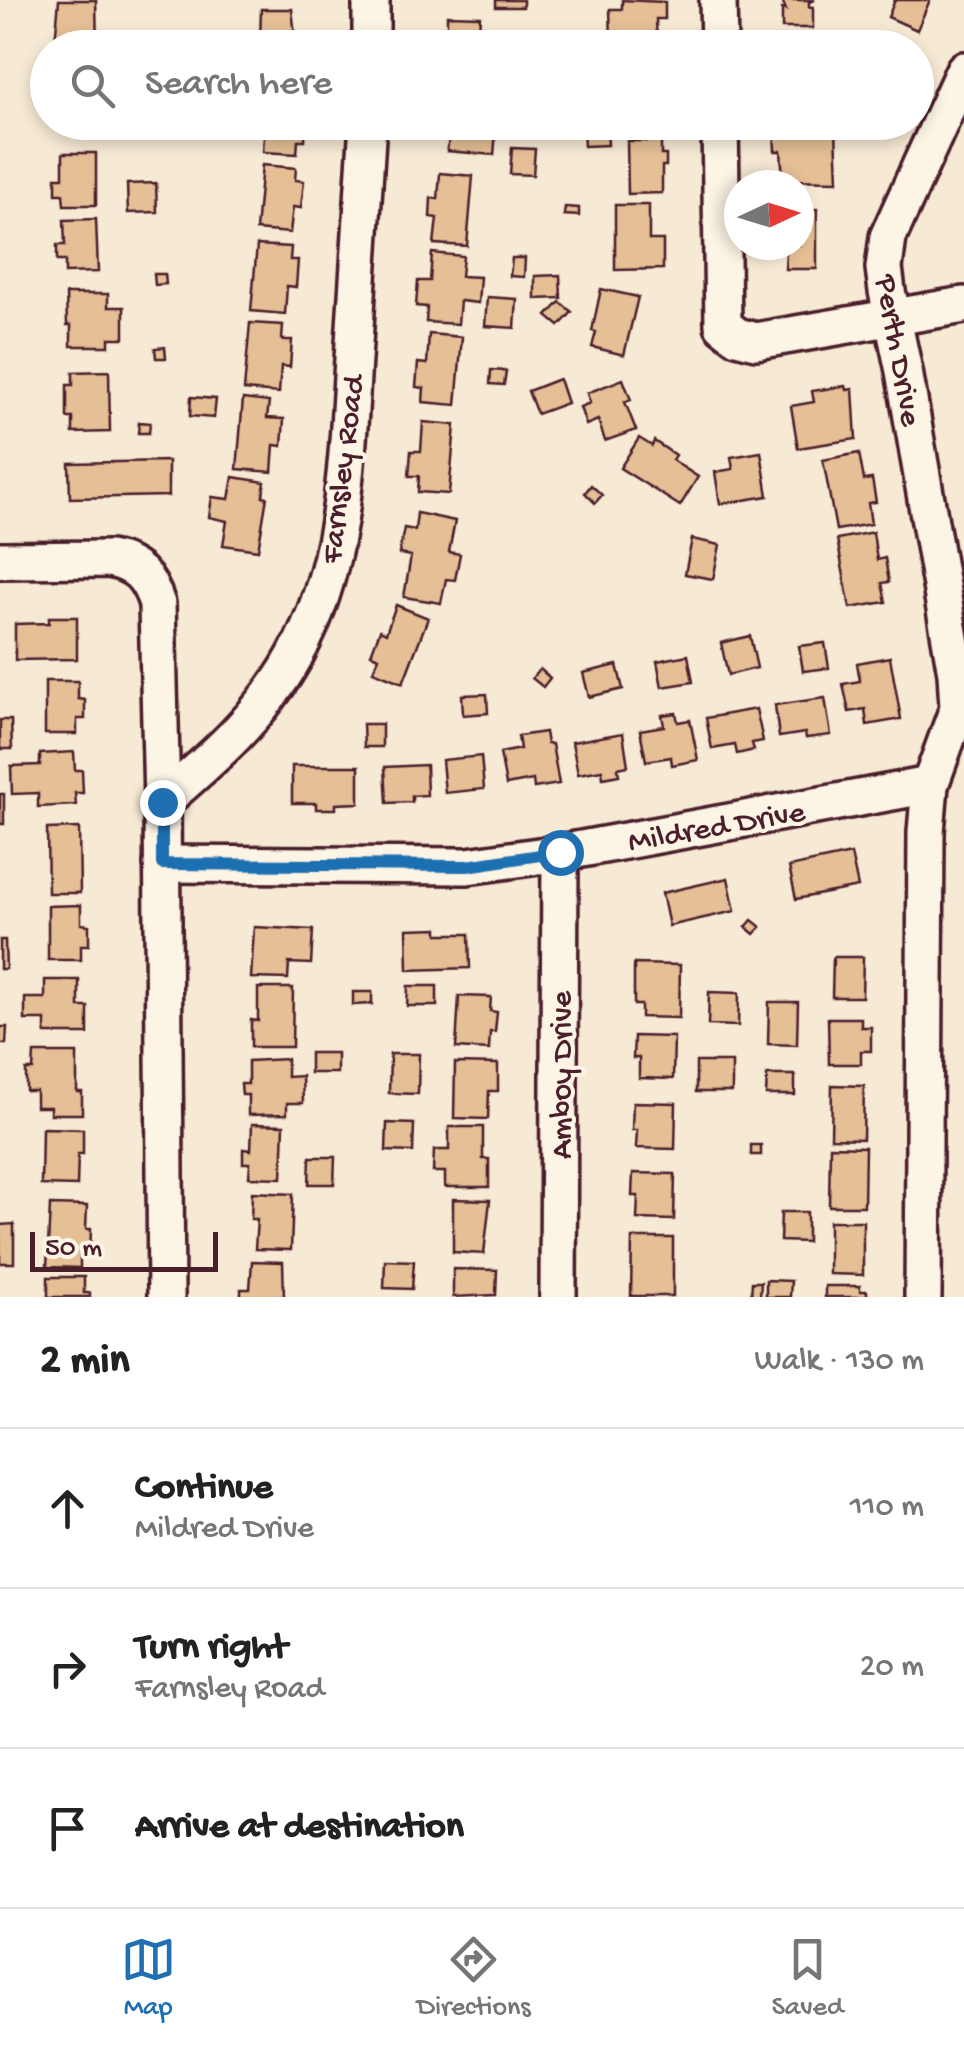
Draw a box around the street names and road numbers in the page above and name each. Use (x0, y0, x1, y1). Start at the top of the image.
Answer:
street label: Perth Drive (864, 271, 928, 430)
street label: Farnsley Road (314, 371, 376, 567)
street label: Mildred Drive (625, 795, 809, 863)
street label: Amboy Drive (545, 990, 583, 1159)

